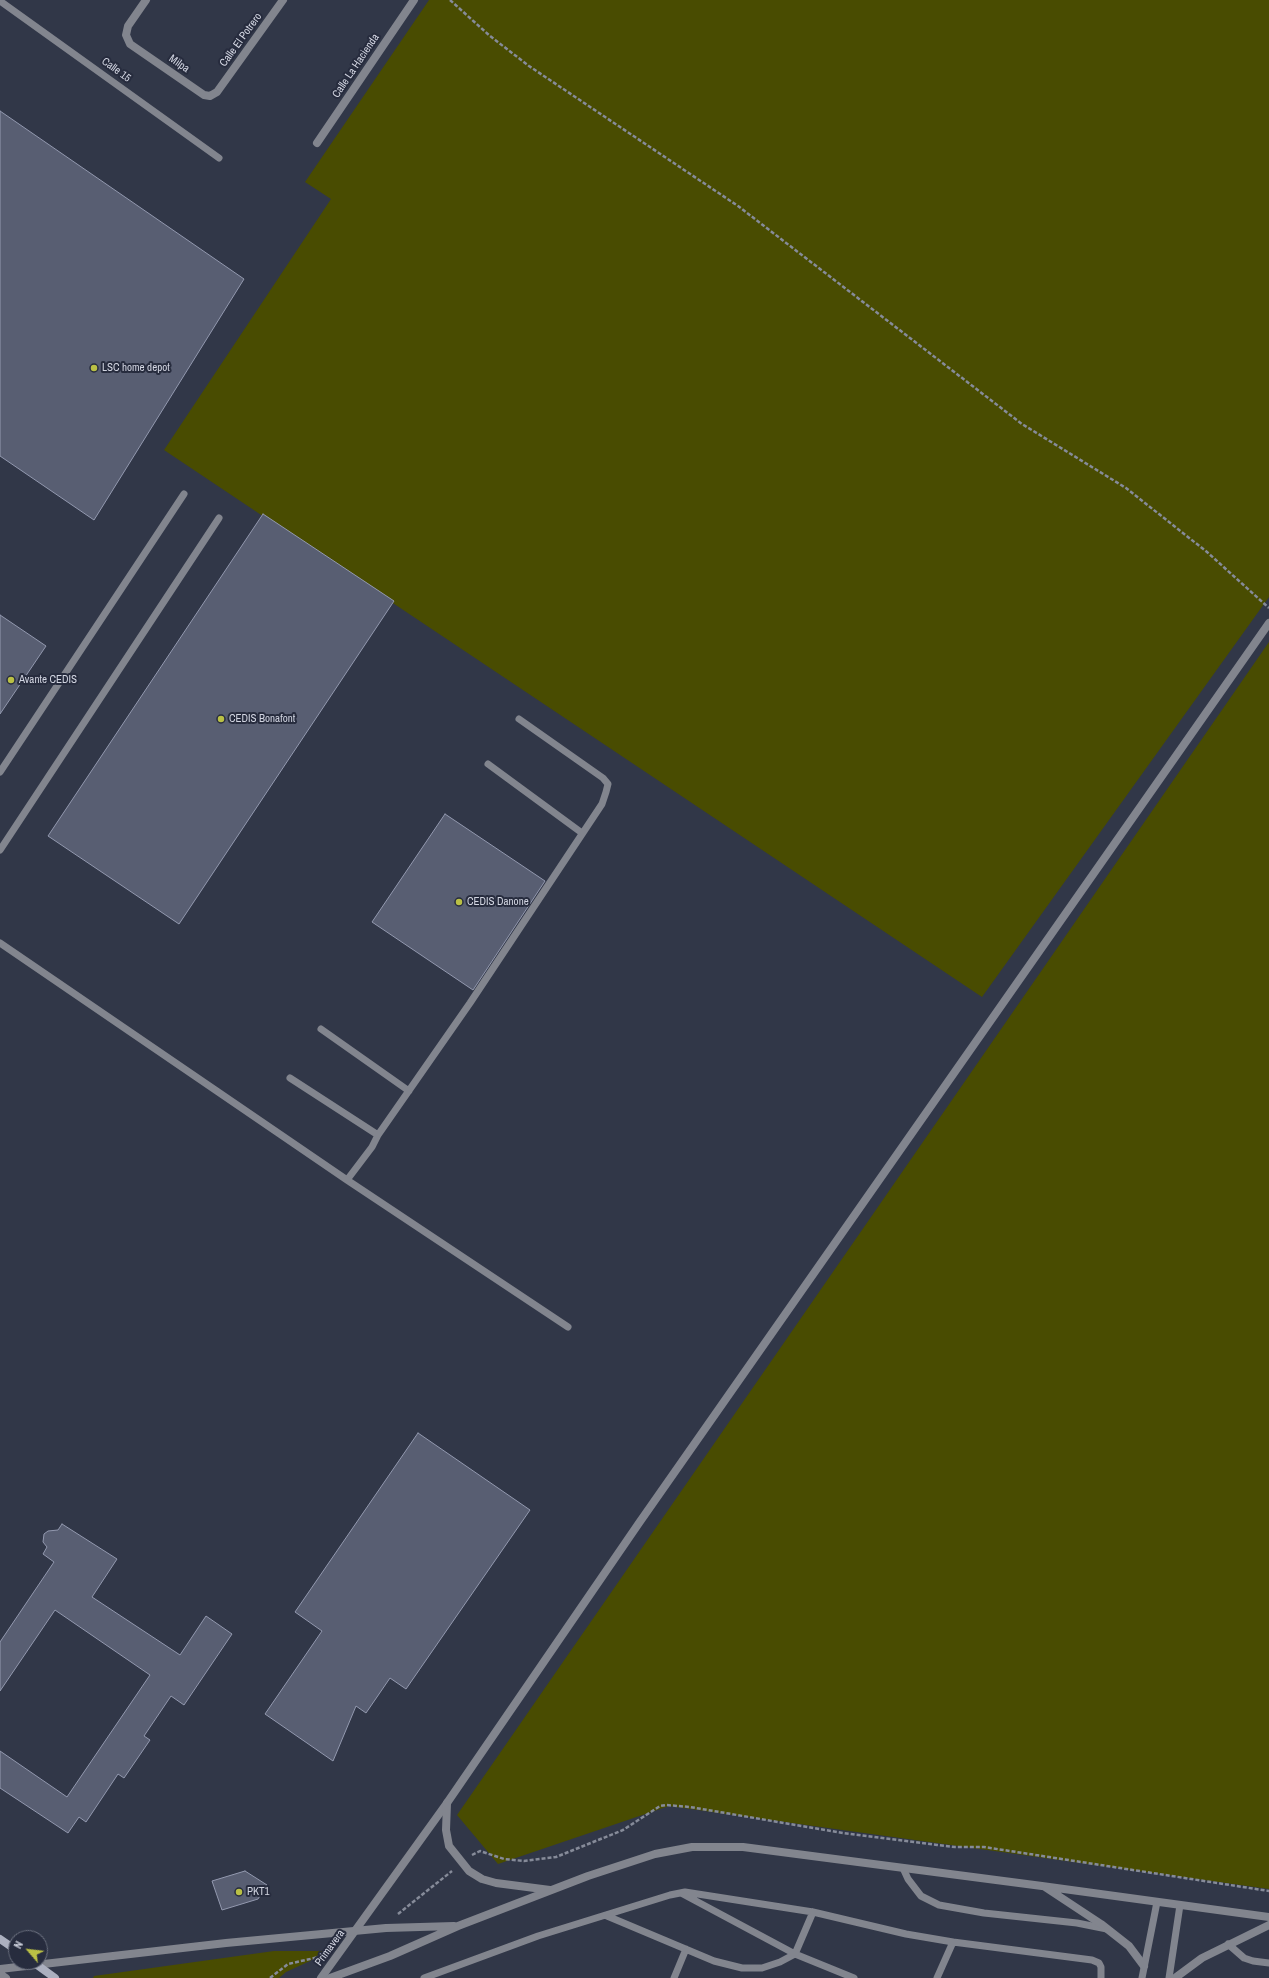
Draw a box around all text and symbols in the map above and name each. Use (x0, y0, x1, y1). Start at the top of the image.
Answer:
street label: Calle El Potrero (217, 11, 265, 69)
street label: Calle La Hacienda (330, 32, 382, 100)
street label: Milpa (166, 52, 192, 76)
street label: Calle 15 (99, 55, 133, 85)
place label: LSC home depot (102, 361, 170, 375)
marker: LSC home depot (89, 363, 99, 373)
place label: Avante CEDIS (19, 673, 77, 687)
marker: Avante CEDIS (6, 675, 16, 685)
place label: CEDIS Bonafont (229, 712, 295, 726)
marker: CEDIS Bonafont (216, 714, 226, 724)
place label: CEDIS Danone (467, 895, 529, 909)
marker: CEDIS Danone (454, 897, 464, 907)
place label: PKT1 (247, 1885, 270, 1899)
marker: PKT1 (234, 1887, 244, 1897)
street label: Primavera (312, 1927, 348, 1969)
north arrow (8, 1930, 48, 1970)
text: N (11, 1939, 26, 1951)

